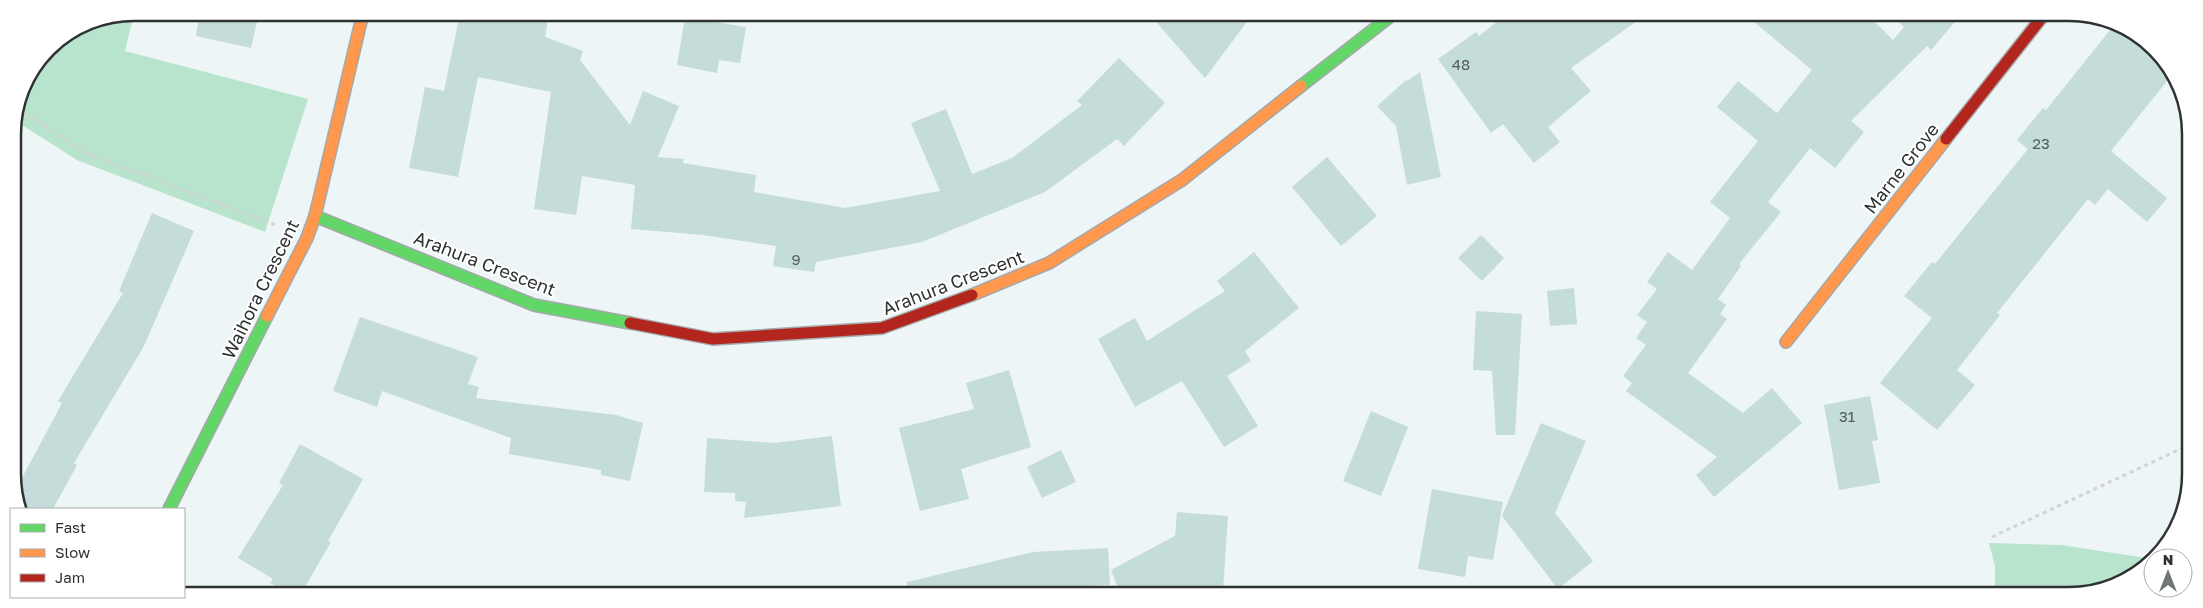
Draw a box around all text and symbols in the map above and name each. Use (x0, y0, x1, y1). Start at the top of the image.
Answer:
house number: 48 (1452, 55, 1470, 73)
street label: Marne Grove (1859, 118, 1943, 218)
house number: 23 (2032, 134, 2050, 152)
street label: Waihora Crescent (217, 216, 303, 362)
street label: Arahura Crescent (411, 226, 559, 300)
street label: Arahura Crescent (879, 245, 1027, 319)
house number: 9 (791, 250, 801, 268)
house number: 31 (1839, 407, 1855, 425)
legend (10, 508, 185, 598)
text: Fast (55, 518, 86, 536)
text: Slow (55, 543, 90, 561)
north arrow (2143, 548, 2193, 598)
text: N (2163, 551, 2173, 568)
text: Jam (55, 568, 85, 586)

